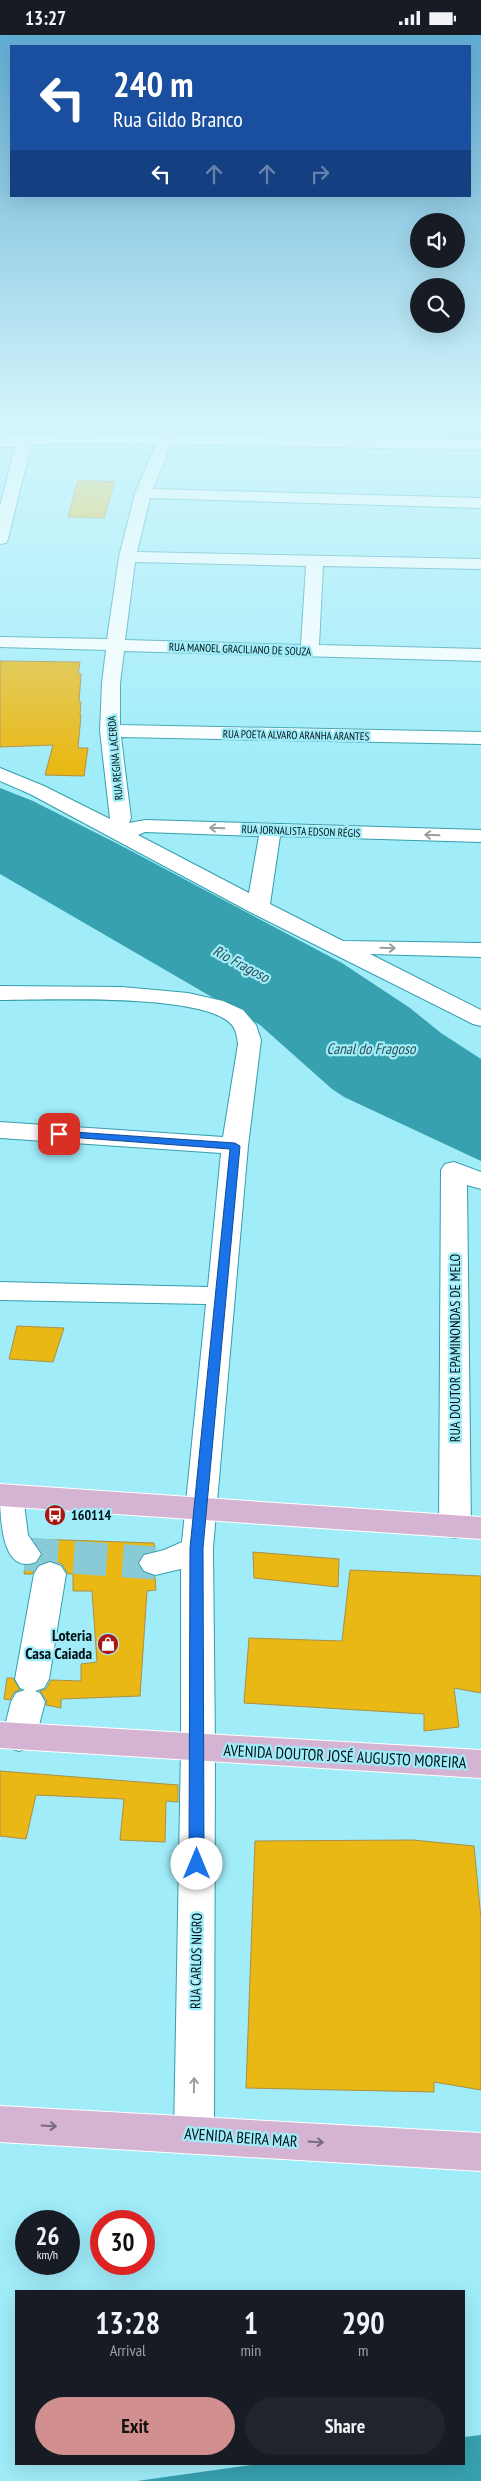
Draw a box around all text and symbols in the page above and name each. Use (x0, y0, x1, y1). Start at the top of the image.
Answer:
text: 13:27 (25, 6, 66, 30)
text: 240 m (113, 61, 194, 107)
icon: left (30, 65, 95, 130)
text: Rua Gildo Branco (113, 105, 243, 133)
icon: left (147, 160, 175, 188)
icon: ahead (200, 160, 228, 188)
icon: ahead (253, 160, 281, 188)
icon: right (306, 160, 334, 188)
map controls (410, 213, 465, 333)
button: sound (410, 213, 465, 268)
button: search (410, 278, 465, 333)
street label: RUA MANOEL GRACILIANO DE SOUZA (169, 640, 312, 659)
street label: RUA REGINA LACERDA (104, 714, 126, 801)
street label: RUA POETA ALVARO ARANHA ARANTES (223, 727, 370, 743)
street label: RUA JORNALISTA EDSON RÉGIS (241, 822, 361, 840)
one-way arrow (210, 824, 226, 833)
one-way arrow (425, 830, 441, 839)
water label: Rio Fragoso (210, 941, 274, 987)
one-way arrow (380, 943, 396, 952)
water label: Canal do Fragoso (327, 1039, 417, 1058)
pin (38, 1113, 80, 1155)
icon: arrive (45, 1120, 73, 1148)
street label: RUA DOUTOR EPAMINONDAS DE MELO (446, 1254, 464, 1442)
bus stop icon: 160114 (43, 1503, 67, 1527)
place label: 160114 (71, 1506, 111, 1524)
place label: Loteria Casa Caiada (25, 1625, 92, 1663)
shop icon: Loteria Casa Caiada (96, 1632, 120, 1656)
street label: AVENIDA DOUTOR JOSÉ AUGUSTO MOREIRA (223, 1740, 467, 1772)
position arrow (170, 1837, 222, 1889)
street label: RUA CARLOS NIGRO (186, 1913, 206, 2009)
one-way arrow (189, 2077, 199, 2094)
one-way arrow (40, 2122, 56, 2131)
street label: AVENIDA BEIRA MAR (184, 2123, 299, 2151)
one-way arrow (307, 2137, 323, 2146)
speed limit sign: 30 (90, 2210, 155, 2275)
text: 26 (36, 2220, 59, 2252)
text: km/h (37, 2247, 58, 2262)
text: 13:28 (95, 2303, 160, 2342)
text: 1 (244, 2303, 258, 2342)
text: 290 (342, 2303, 385, 2342)
text: Arrival (110, 2340, 146, 2360)
text: min (240, 2340, 261, 2360)
text: m (358, 2340, 368, 2360)
button: Exit (35, 2397, 235, 2455)
button: Share (245, 2397, 445, 2455)

